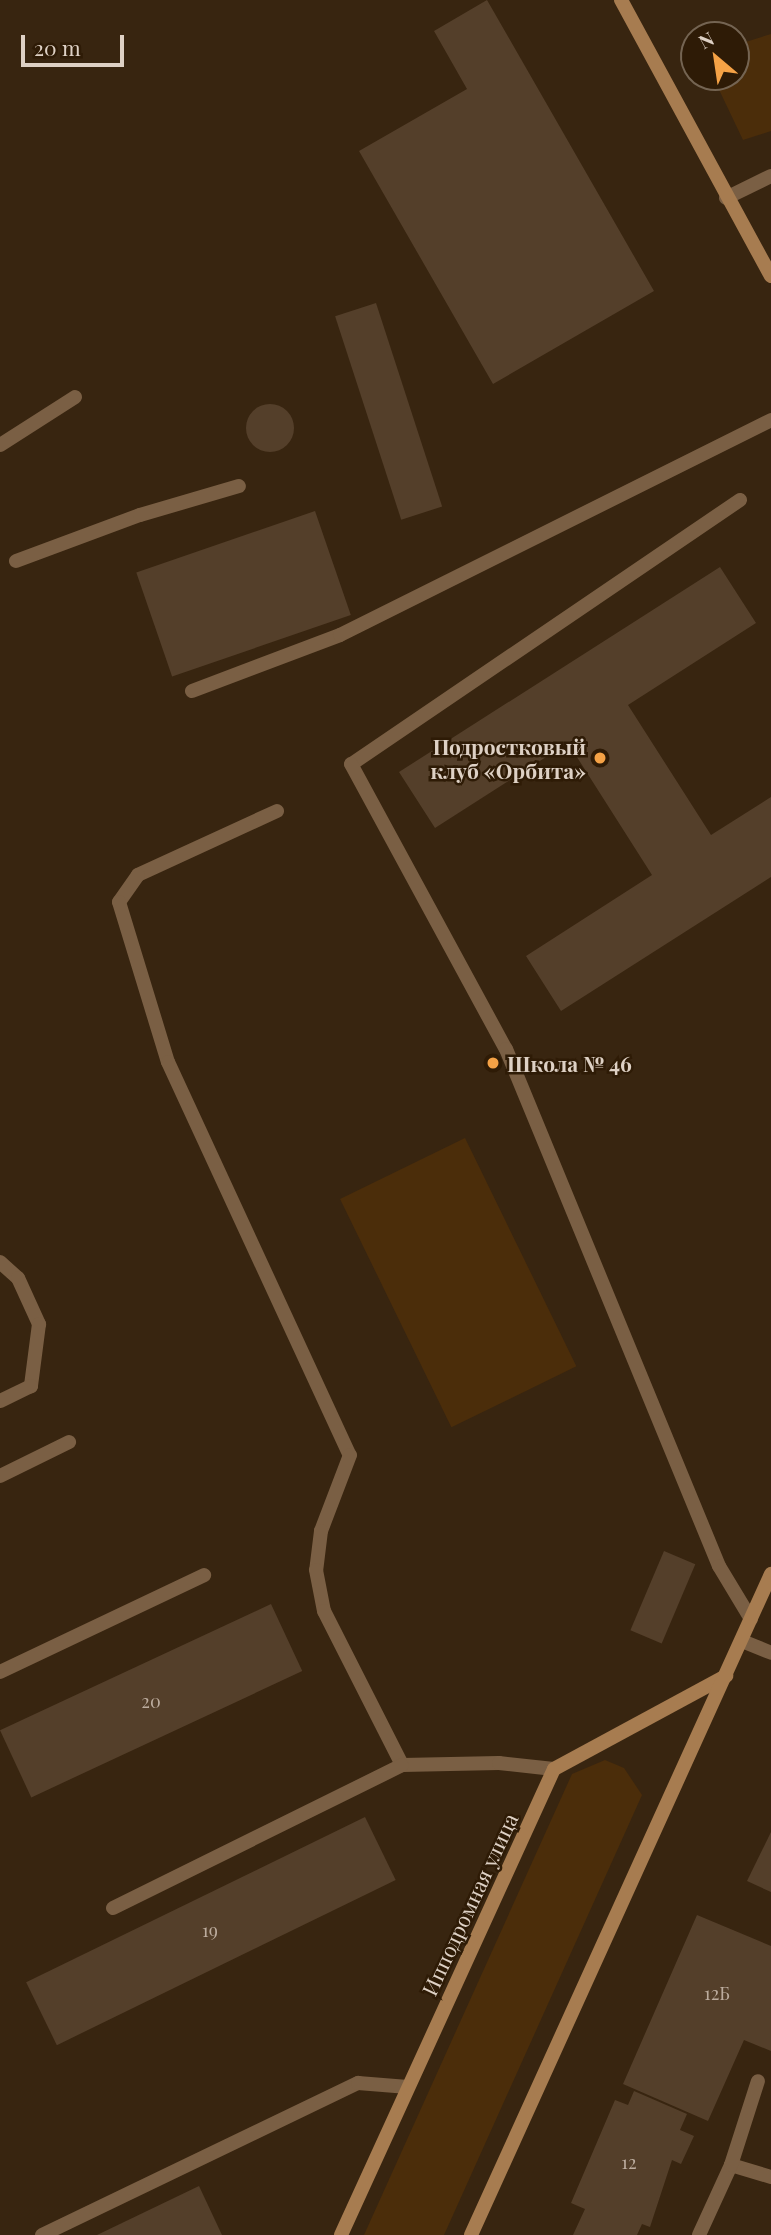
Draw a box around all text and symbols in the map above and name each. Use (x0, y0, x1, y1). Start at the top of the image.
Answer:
scale bar (24, 21, 128, 65)
north arrow (680, 21, 750, 91)
text: N (693, 25, 718, 54)
text: 20 m (34, 33, 81, 61)
place label: Подростковый клуб «Орбита» (430, 733, 586, 783)
marker: Подростковый клуб «Орбита» (592, 750, 608, 766)
place label: Школа № 46 (507, 1050, 632, 1076)
marker: Школа № 46 (485, 1055, 501, 1071)
house number: 20 (141, 1690, 161, 1712)
street label: Ипподромная улица (416, 1809, 522, 1999)
house number: 19 (202, 1919, 218, 1941)
house number: 12Б (704, 1982, 730, 2004)
house number: 12 (621, 2151, 637, 2173)

